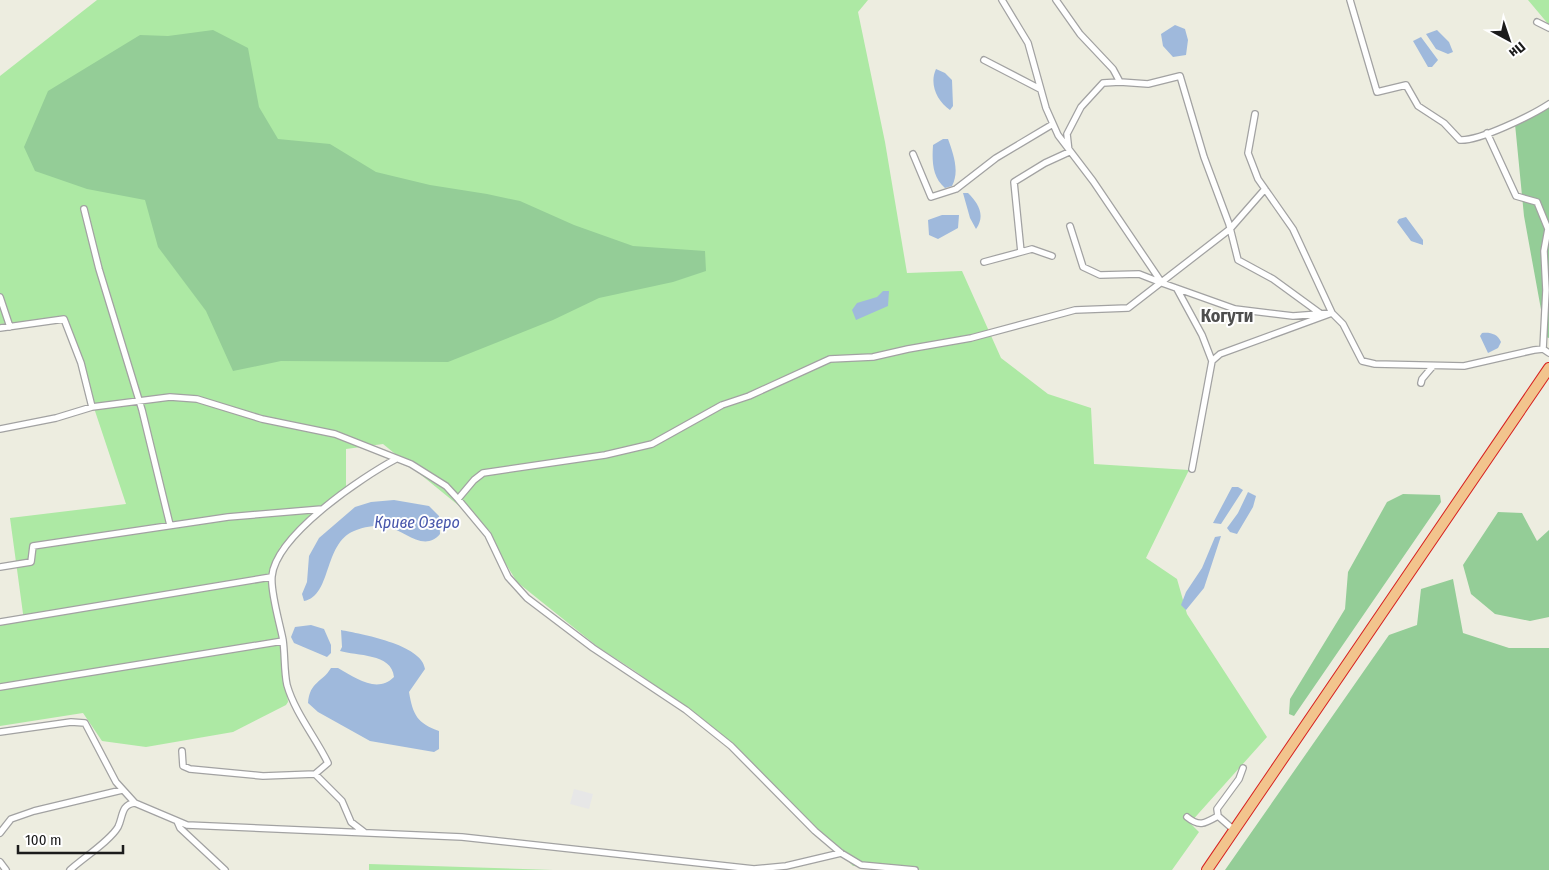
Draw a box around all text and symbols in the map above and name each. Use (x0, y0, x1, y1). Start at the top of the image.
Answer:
north arrow (1484, 15, 1534, 65)
text: Пн (1505, 38, 1529, 61)
district label: Когути (1201, 305, 1253, 327)
water label: Криве Озеро (374, 513, 460, 532)
scale bar (18, 822, 122, 854)
text: 100 m (25, 831, 62, 849)

